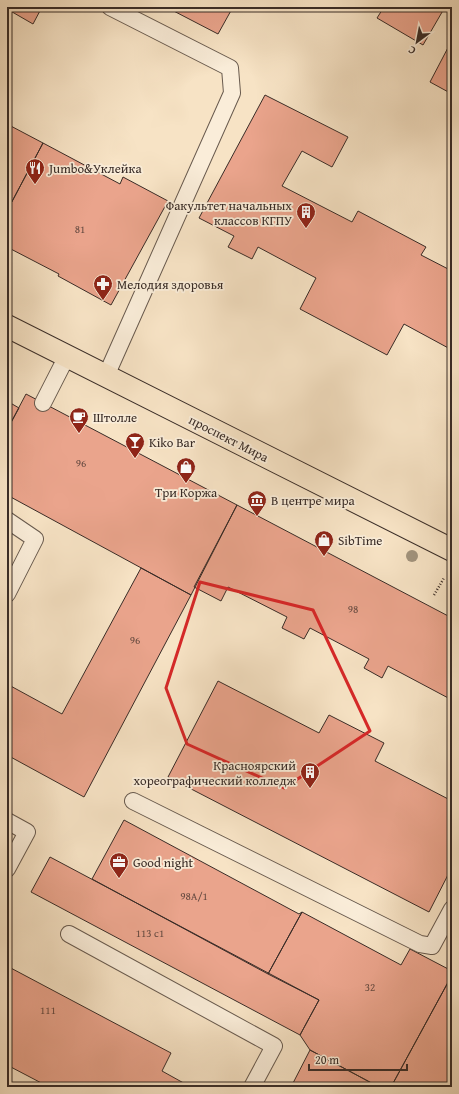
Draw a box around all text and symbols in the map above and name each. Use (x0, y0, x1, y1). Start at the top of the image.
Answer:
north arrow (397, 22, 437, 62)
text: С (405, 42, 419, 59)
restaurant icon: Jumbo&Уклейка (24, 157, 46, 185)
place label: Jumbo&Уклейка (47, 159, 142, 178)
place label: Факультет начальных классов КГПУ (166, 196, 292, 230)
building icon: Факультет начальных классов КГПУ (295, 201, 317, 229)
house number: 81 (75, 221, 85, 237)
pharmacy icon: Мелодия здоровья (92, 273, 114, 301)
place label: Мелодия здоровья (117, 275, 224, 294)
cafe icon: Штолле (68, 406, 90, 434)
place label: Штолле (93, 408, 137, 427)
street label: проспект Мира (186, 410, 273, 467)
bar icon: Kiko Bar (124, 431, 146, 459)
place label: Kiko Bar (149, 433, 196, 452)
house number: 96 (76, 455, 86, 471)
shop icon: Три Коржа (175, 456, 197, 484)
place label: Три Коржа (155, 483, 218, 502)
museum icon: В центре мира (246, 489, 268, 517)
place label: В центре мира (271, 491, 356, 510)
shop icon: SibTime (313, 529, 335, 557)
place label: SibTime (338, 531, 382, 550)
house number: 98 (348, 601, 358, 617)
house number: 96 (130, 632, 140, 648)
place label: Красноярский хореографический колледж (133, 756, 296, 790)
building icon: Красноярский хореографический колледж (299, 761, 321, 789)
office icon: Good night (108, 851, 130, 879)
place label: Good night (133, 853, 193, 872)
house number: 98А/1 (180, 888, 208, 904)
house number: 113 с1 (136, 925, 164, 941)
house number: 32 (365, 979, 375, 995)
house number: 111 (40, 1002, 56, 1018)
scale bar (309, 1046, 407, 1072)
text: 20 m (315, 1051, 339, 1068)

